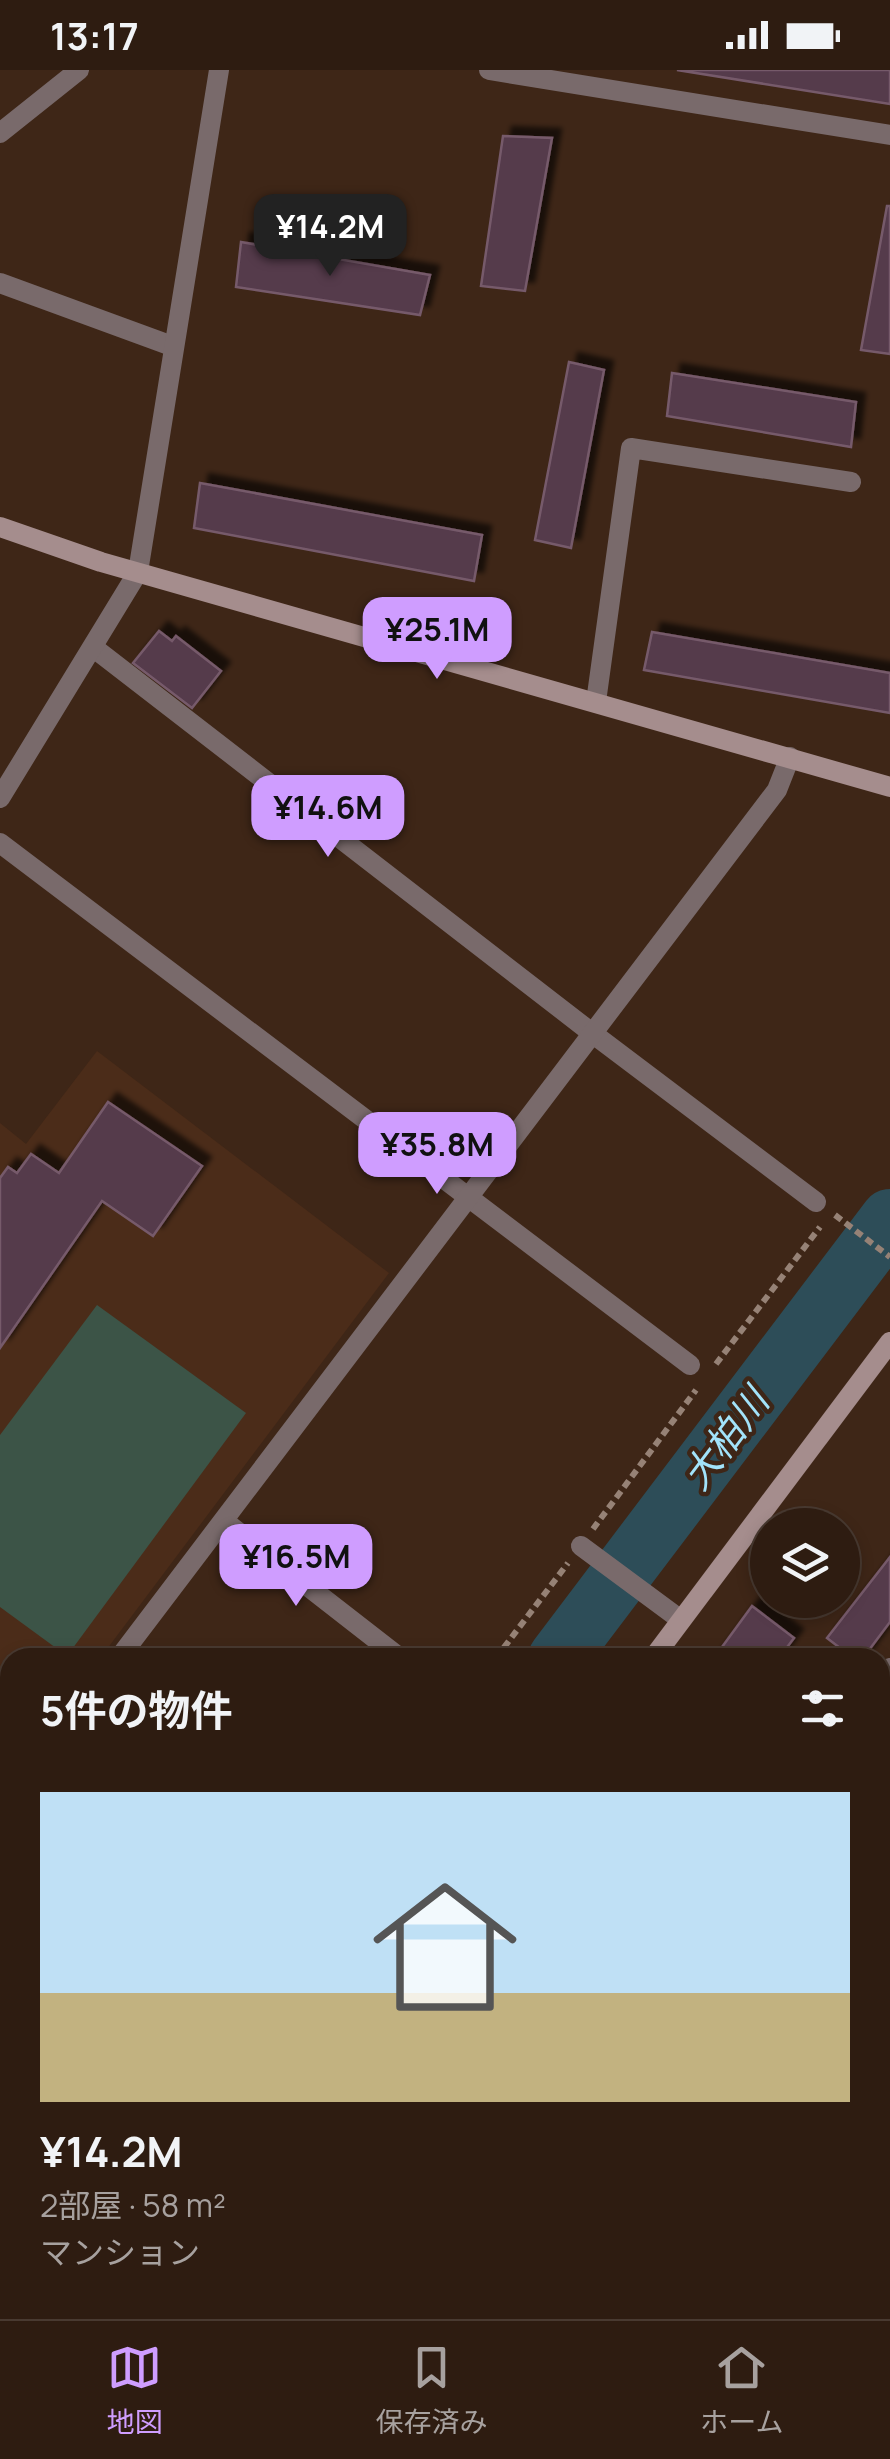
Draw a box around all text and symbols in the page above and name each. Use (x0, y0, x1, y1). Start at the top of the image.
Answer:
text: 13:17 (50, 9, 139, 61)
pin: ¥14.2M (249, 194, 411, 279)
text: ¥14.2M (276, 204, 384, 248)
pin: ¥25.1M (356, 597, 518, 682)
text: ¥25.1M (385, 607, 489, 651)
pin: ¥14.6M (247, 775, 409, 860)
text: ¥14.6M (273, 785, 383, 829)
pin: ¥35.8M (356, 1112, 518, 1197)
text: ¥35.8M (380, 1122, 494, 1166)
water label: 大柏川 (669, 1374, 781, 1499)
map controls (750, 1508, 860, 1618)
button: layers (750, 1508, 860, 1618)
pin: ¥16.5M (215, 1524, 377, 1609)
text: ¥16.5M (241, 1534, 351, 1578)
text: 5件の物件 (40, 1681, 233, 1739)
icon: filters (795, 1681, 850, 1736)
icon: home (355, 1857, 535, 2037)
text: ¥14.2M (40, 2122, 182, 2180)
text: 2部屋 · 58 m² (40, 2183, 226, 2227)
text: マンション (40, 2230, 200, 2274)
tab: 地図 (106, 2340, 162, 2440)
tab: 保存済み (375, 2340, 487, 2440)
tab: ホーム (700, 2340, 784, 2440)

